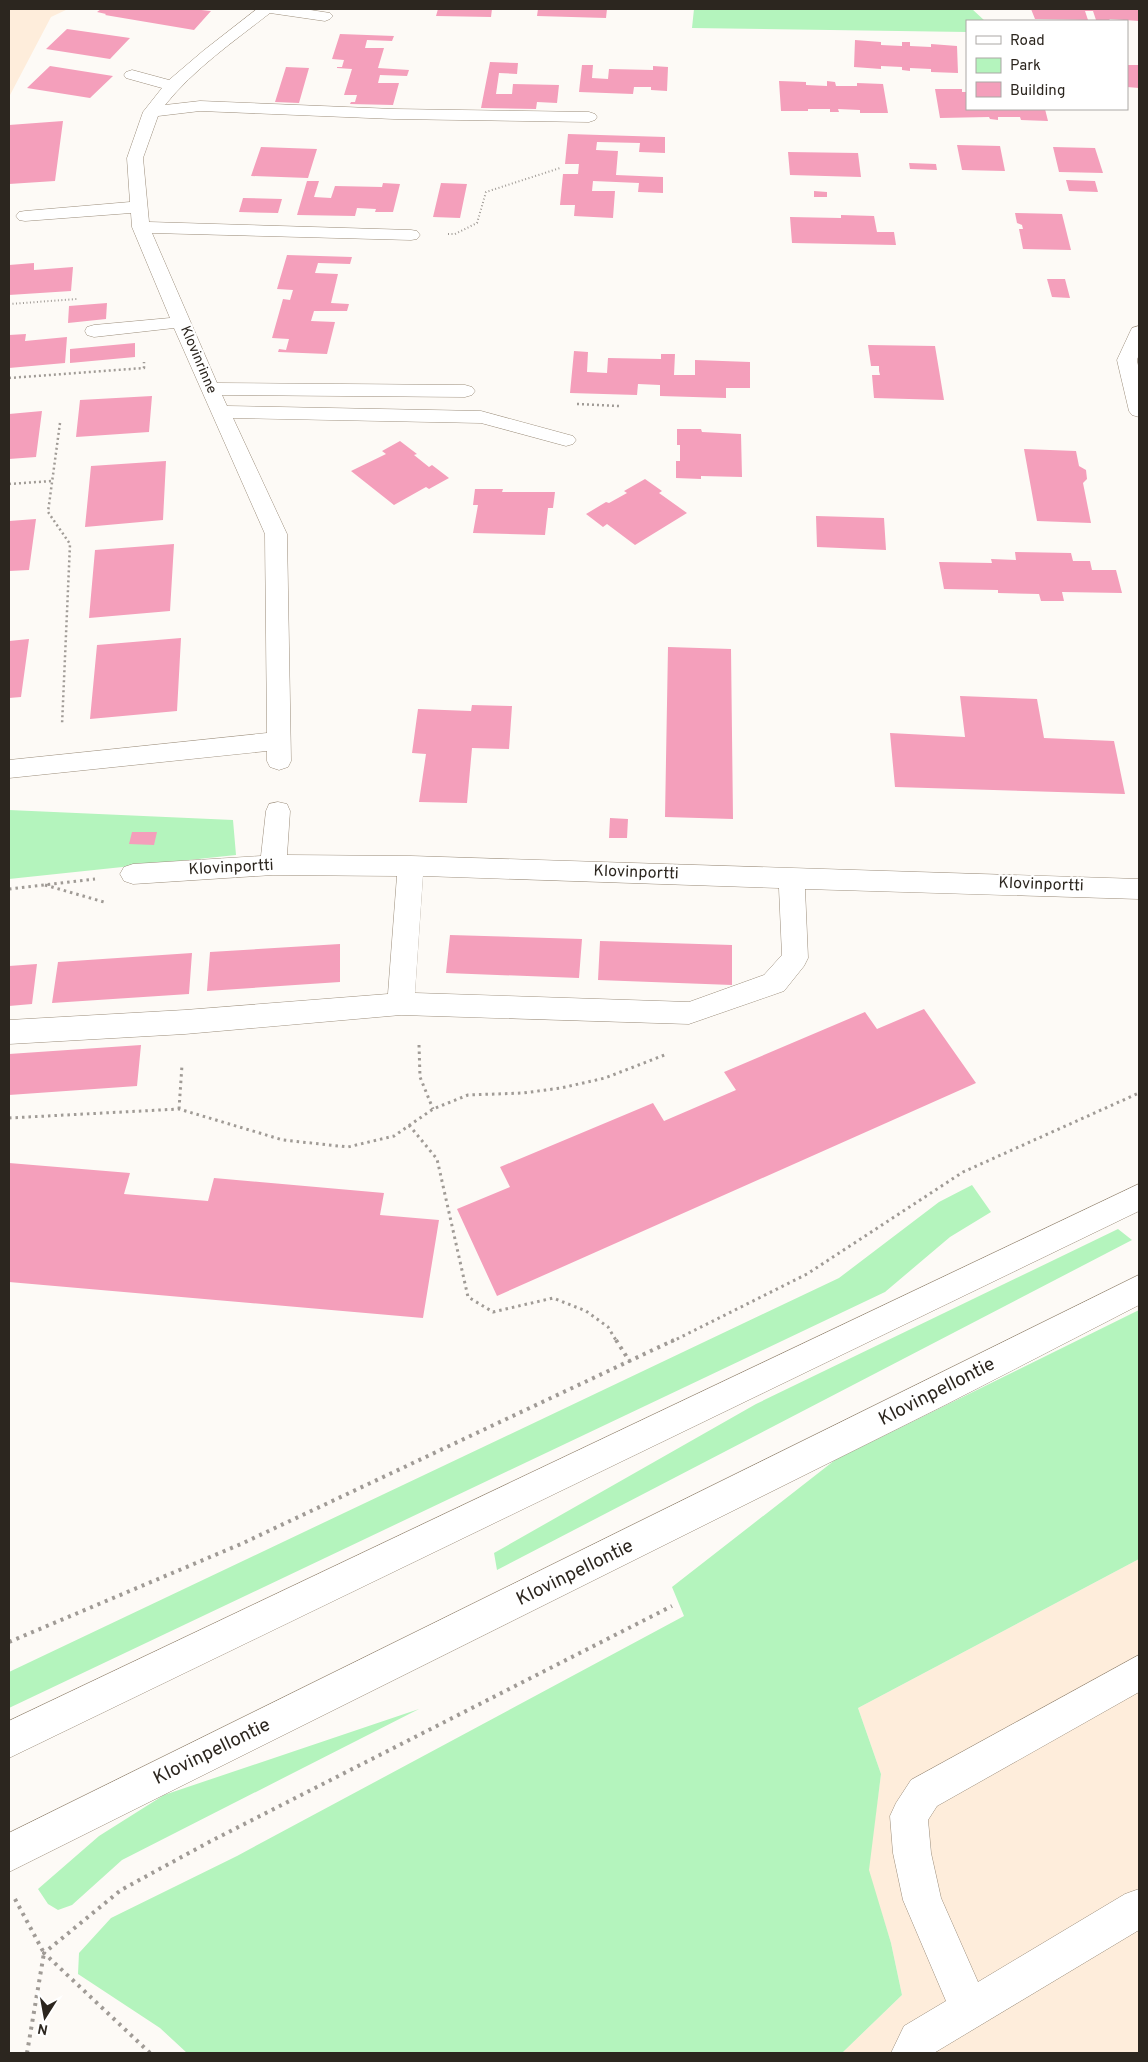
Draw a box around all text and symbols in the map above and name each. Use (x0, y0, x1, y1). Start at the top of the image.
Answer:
legend (966, 20, 1128, 110)
text: Road (1010, 32, 1045, 51)
text: Park (1010, 57, 1041, 76)
text: Building (1010, 82, 1065, 101)
street label: Klovinrinne (176, 324, 220, 396)
street label: Klovinportti (188, 856, 274, 880)
street label: Klovinportti (593, 862, 679, 884)
street label: Klovinportti (998, 874, 1084, 896)
street label: Klovinpellontie (875, 1352, 999, 1432)
street label: Klovinpellontie (512, 1534, 638, 1612)
street label: Klovinpellontie (149, 1713, 275, 1791)
north arrow (20, 1992, 70, 2042)
text: N (36, 2019, 49, 2038)

